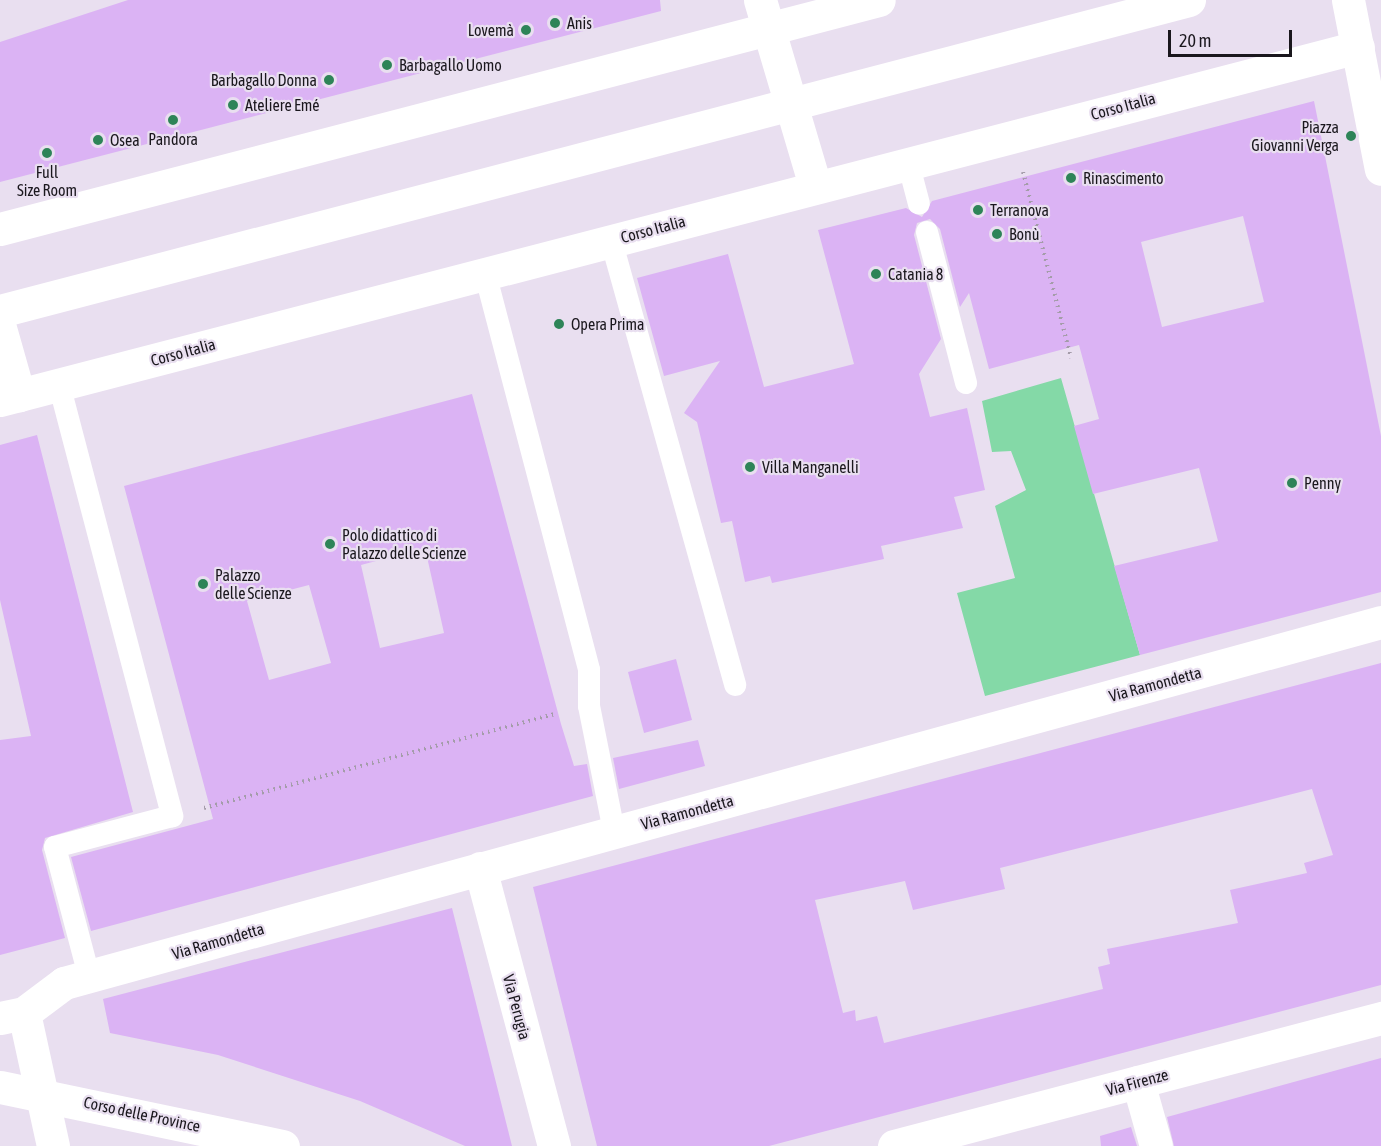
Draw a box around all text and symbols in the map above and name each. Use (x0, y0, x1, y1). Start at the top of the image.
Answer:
place label: Anis (567, 13, 592, 33)
marker: Anis (548, 16, 562, 30)
scale bar (1171, 18, 1296, 56)
place label: Lovemà (468, 20, 514, 40)
marker: Lovemà (519, 23, 533, 37)
text: 20 m (1179, 30, 1211, 51)
place label: Barbagallo Uomo (399, 55, 502, 75)
marker: Barbagallo Uomo (380, 58, 394, 72)
place label: Barbagallo Donna (211, 70, 317, 90)
marker: Barbagallo Donna (322, 73, 336, 87)
street label: Corso Italia (1089, 88, 1157, 124)
place label: Ateliere Emé (245, 95, 320, 115)
marker: Ateliere Emé (226, 98, 240, 112)
marker: Pandora (166, 113, 180, 127)
place label: Piazza Giovanni Verga (1251, 117, 1339, 155)
place label: Pandora (148, 129, 198, 149)
marker: Piazza Giovanni Verga (1344, 129, 1358, 143)
place label: Osea (110, 130, 140, 150)
marker: Osea (91, 133, 105, 147)
marker: Full Size Room (40, 146, 54, 160)
place label: Full Size Room (17, 162, 77, 200)
place label: Rinascimento (1083, 168, 1164, 188)
marker: Rinascimento (1064, 171, 1078, 185)
place label: Terranova (990, 200, 1049, 220)
marker: Terranova (971, 203, 985, 217)
street label: Corso Italia (619, 211, 687, 247)
place label: Bonù (1009, 224, 1040, 244)
marker: Bonù (990, 227, 1004, 241)
place label: Catania 8 (888, 264, 943, 284)
marker: Catania 8 (869, 267, 883, 281)
place label: Opera Prima (571, 314, 644, 334)
marker: Opera Prima (552, 317, 566, 331)
street label: Corso Italia (149, 334, 217, 370)
place label: Villa Manganelli (762, 457, 859, 477)
marker: Villa Manganelli (743, 460, 757, 474)
place label: Penny (1304, 473, 1341, 493)
marker: Penny (1285, 476, 1299, 490)
place label: Polo didattico di Palazzo delle Scienze (342, 525, 467, 563)
marker: Polo didattico di Palazzo delle Scienze (323, 537, 337, 551)
place label: Palazzo delle Scienze (215, 565, 292, 603)
marker: Palazzo delle Scienze (196, 577, 210, 591)
street label: Via Ramondetta (1107, 662, 1203, 706)
street label: Via Ramondetta (639, 790, 735, 834)
street label: Via Ramondetta (170, 919, 266, 963)
street label: Via Perugia (499, 972, 535, 1042)
street label: Via Firenze (1104, 1064, 1170, 1100)
street label: Corso delle Province (82, 1092, 202, 1136)

